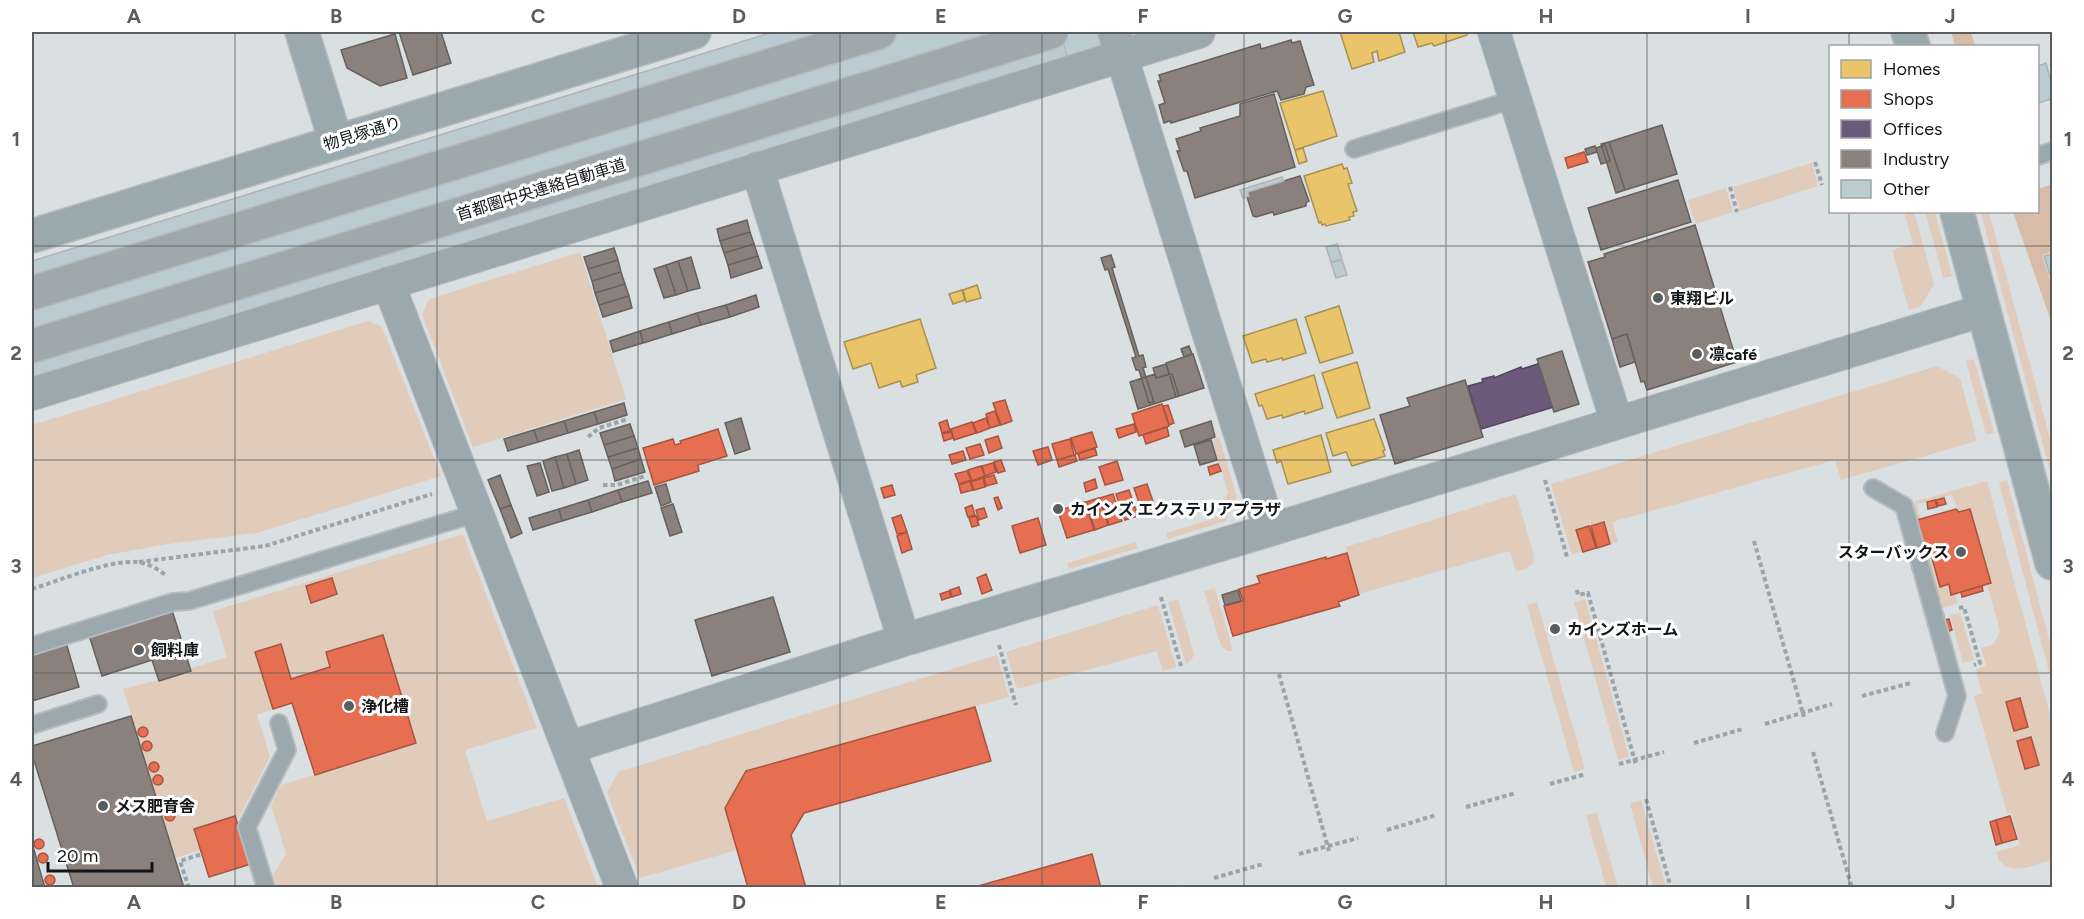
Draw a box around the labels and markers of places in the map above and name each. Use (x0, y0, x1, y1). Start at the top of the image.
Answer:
place label: 東翔ビル (1670, 289, 1734, 308)
marker: 東翔ビル (1651, 291, 1665, 305)
place label: 凛café (1709, 345, 1757, 364)
marker: 凛café (1690, 347, 1704, 361)
place label: カインズ エクステリアプラザ (1070, 500, 1281, 519)
marker: カインズ エクステリアプラザ (1051, 502, 1065, 516)
place label: スターバックス (1838, 543, 1949, 562)
marker: スターバックス (1954, 545, 1968, 559)
place label: カインズホーム (1567, 620, 1678, 639)
marker: カインズホーム (1548, 622, 1562, 636)
place label: 飼料庫 (151, 641, 199, 660)
marker: 飼料庫 (132, 643, 146, 657)
place label: 浄化槽 (361, 697, 409, 716)
marker: 浄化槽 (342, 699, 356, 713)
place label: メス肥育舎 (115, 797, 195, 816)
marker: メス肥育舎 (96, 799, 110, 813)

